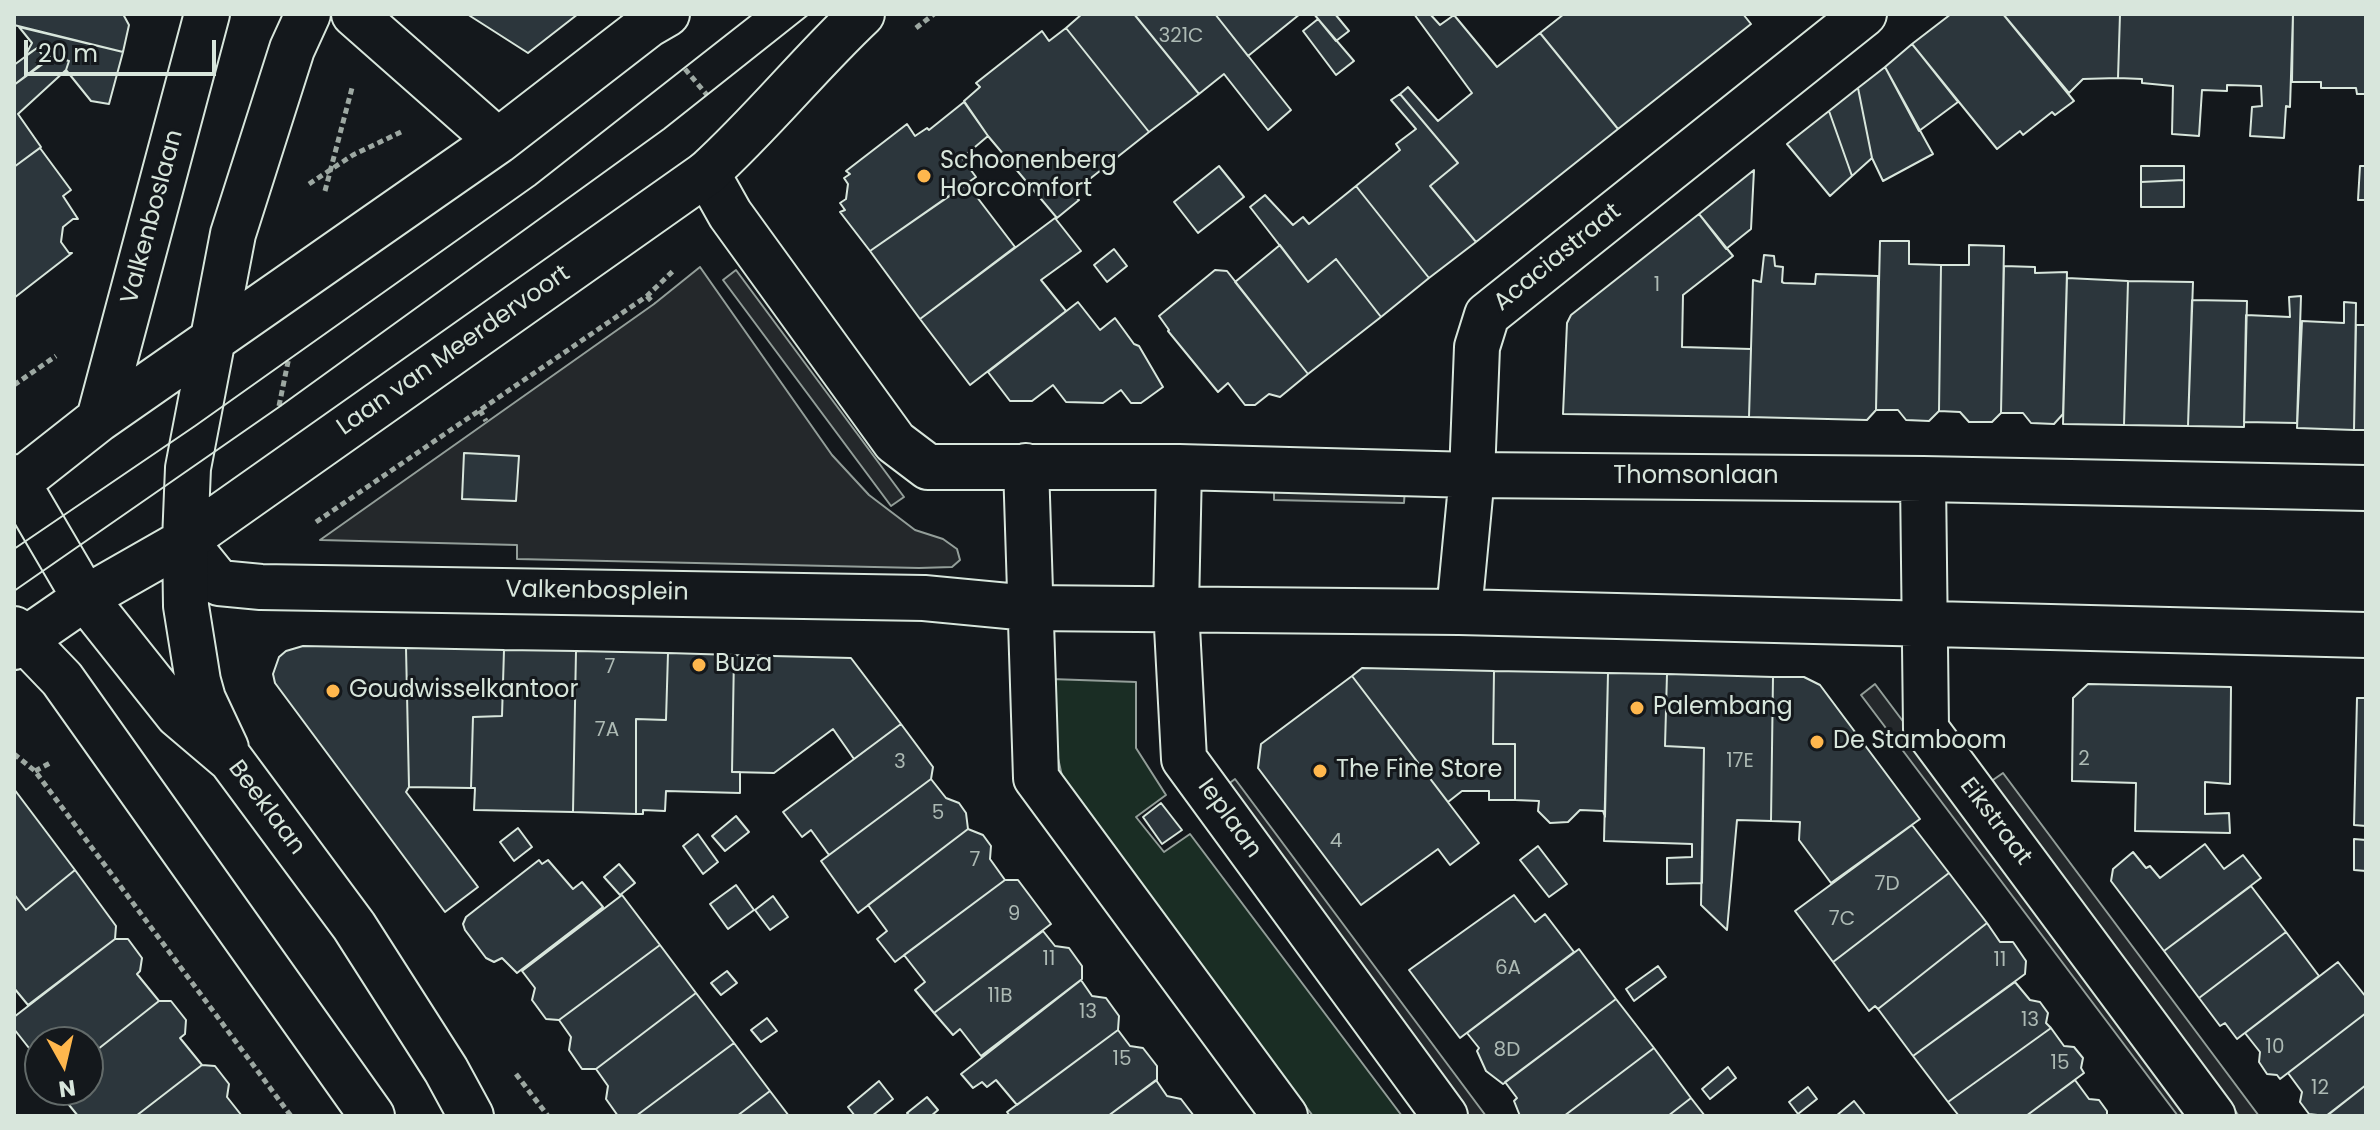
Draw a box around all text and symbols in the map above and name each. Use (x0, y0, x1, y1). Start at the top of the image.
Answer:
scale bar (28, 24, 220, 74)
house number: 321C (1158, 25, 1204, 49)
text: 20 m (38, 37, 98, 70)
street label: Valkenboslaan (116, 127, 190, 307)
place label: Schoonenberg Hoorcomfort (940, 148, 1117, 204)
marker: Schoonenberg Hoorcomfort (915, 167, 933, 185)
street label: Acaciastraat (1489, 198, 1627, 318)
street label: Laan van Meerdervoort (332, 260, 576, 442)
house number: 1 (1654, 274, 1660, 298)
street label: Thomsonlaan (1613, 463, 1779, 491)
street label: Valkenbosplein (505, 576, 689, 608)
place label: Buza (715, 651, 772, 679)
house number: 7 (605, 656, 615, 680)
marker: Buza (690, 656, 708, 674)
place label: Goudwisselkantoor (349, 677, 578, 705)
marker: Goudwisselkantoor (324, 682, 342, 700)
place label: Palembang (1653, 694, 1793, 722)
marker: Palembang (1628, 699, 1646, 717)
house number: 7A (595, 719, 619, 743)
place label: De Stamboom (1833, 728, 2007, 756)
marker: De Stamboom (1808, 733, 1826, 751)
house number: 2 (2078, 748, 2090, 772)
house number: 17E (1726, 750, 1754, 774)
house number: 3 (894, 751, 906, 775)
street label: Beeklaan (221, 755, 311, 861)
place label: The Fine Store (1336, 757, 1502, 785)
marker: The Fine Store (1311, 762, 1329, 780)
street label: Eikstraat (1953, 773, 2037, 871)
street label: Ieplaan (1191, 774, 1267, 864)
house number: 5 (932, 802, 944, 826)
house number: 4 (1330, 830, 1342, 854)
house number: 7 (970, 849, 980, 873)
house number: 7D (1874, 873, 1900, 897)
house number: 9 (1008, 903, 1020, 927)
house number: 7C (1829, 908, 1855, 932)
house number: 11 (1043, 948, 1055, 972)
house number: 11 (1994, 949, 2006, 973)
house number: 6A (1495, 957, 1521, 981)
house number: 11B (987, 985, 1013, 1009)
house number: 13 (1079, 1001, 1097, 1025)
house number: 13 (2021, 1009, 2039, 1033)
north arrow (24, 1026, 104, 1106)
house number: 10 (2266, 1036, 2284, 1060)
house number: 8D (1494, 1039, 1520, 1063)
house number: 15 (1113, 1048, 1131, 1072)
house number: 15 (2051, 1052, 2069, 1076)
text: N (57, 1072, 77, 1105)
house number: 12 (2311, 1077, 2329, 1101)

